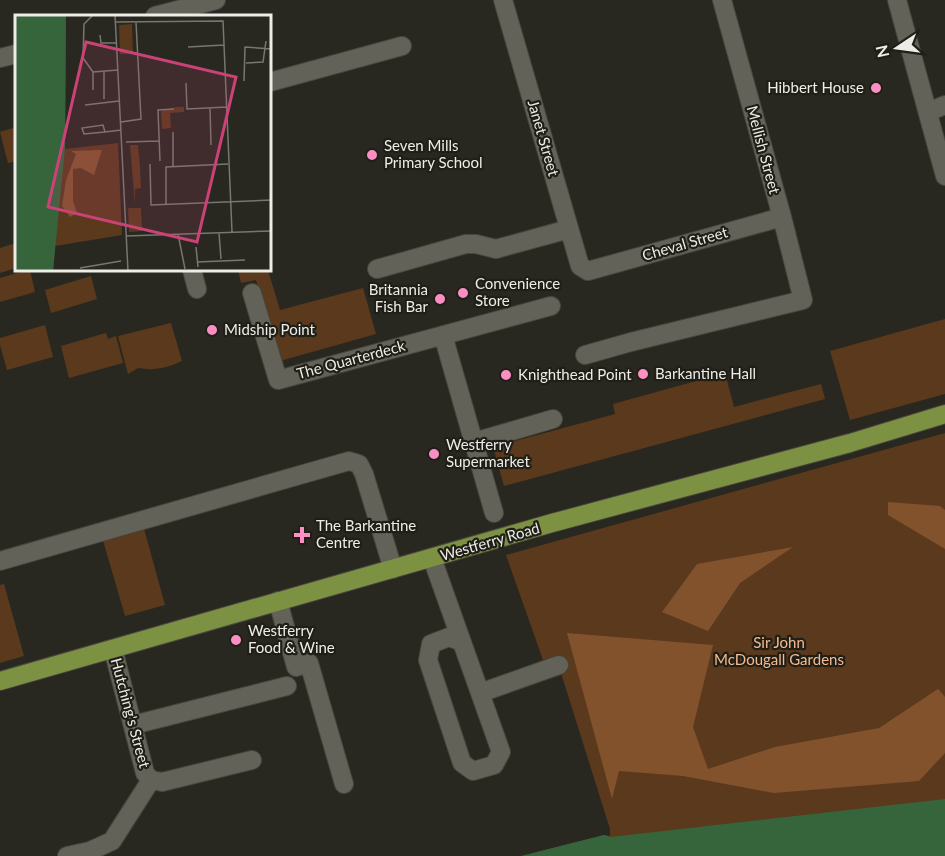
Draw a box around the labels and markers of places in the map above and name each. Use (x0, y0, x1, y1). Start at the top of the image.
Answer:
place label: Hibbert House (767, 78, 864, 96)
marker: Hibbert House (869, 81, 883, 95)
place label: Seven Mills Primary School (384, 136, 483, 171)
marker: Seven Mills Primary School (365, 148, 379, 162)
place label: Convenience Store (475, 274, 560, 309)
place label: Britannia Fish Bar (369, 280, 429, 315)
marker: Convenience Store (456, 286, 470, 300)
marker: Britannia Fish Bar (433, 292, 447, 306)
place label: Midship Point (224, 320, 316, 338)
marker: Midship Point (205, 323, 219, 337)
place label: Barkantine Hall (655, 364, 756, 382)
place label: Knighthead Point (518, 365, 632, 383)
marker: Barkantine Hall (636, 367, 650, 381)
marker: Knighthead Point (499, 368, 513, 382)
place label: Westferry Supermarket (446, 435, 530, 470)
marker: Westferry Supermarket (427, 447, 441, 461)
place label: The Barkantine Centre (316, 516, 416, 551)
marker: The Barkantine Centre (293, 526, 311, 544)
place label: Westferry Food & Wine (248, 621, 335, 656)
marker: Westferry Food & Wine (229, 633, 243, 647)

